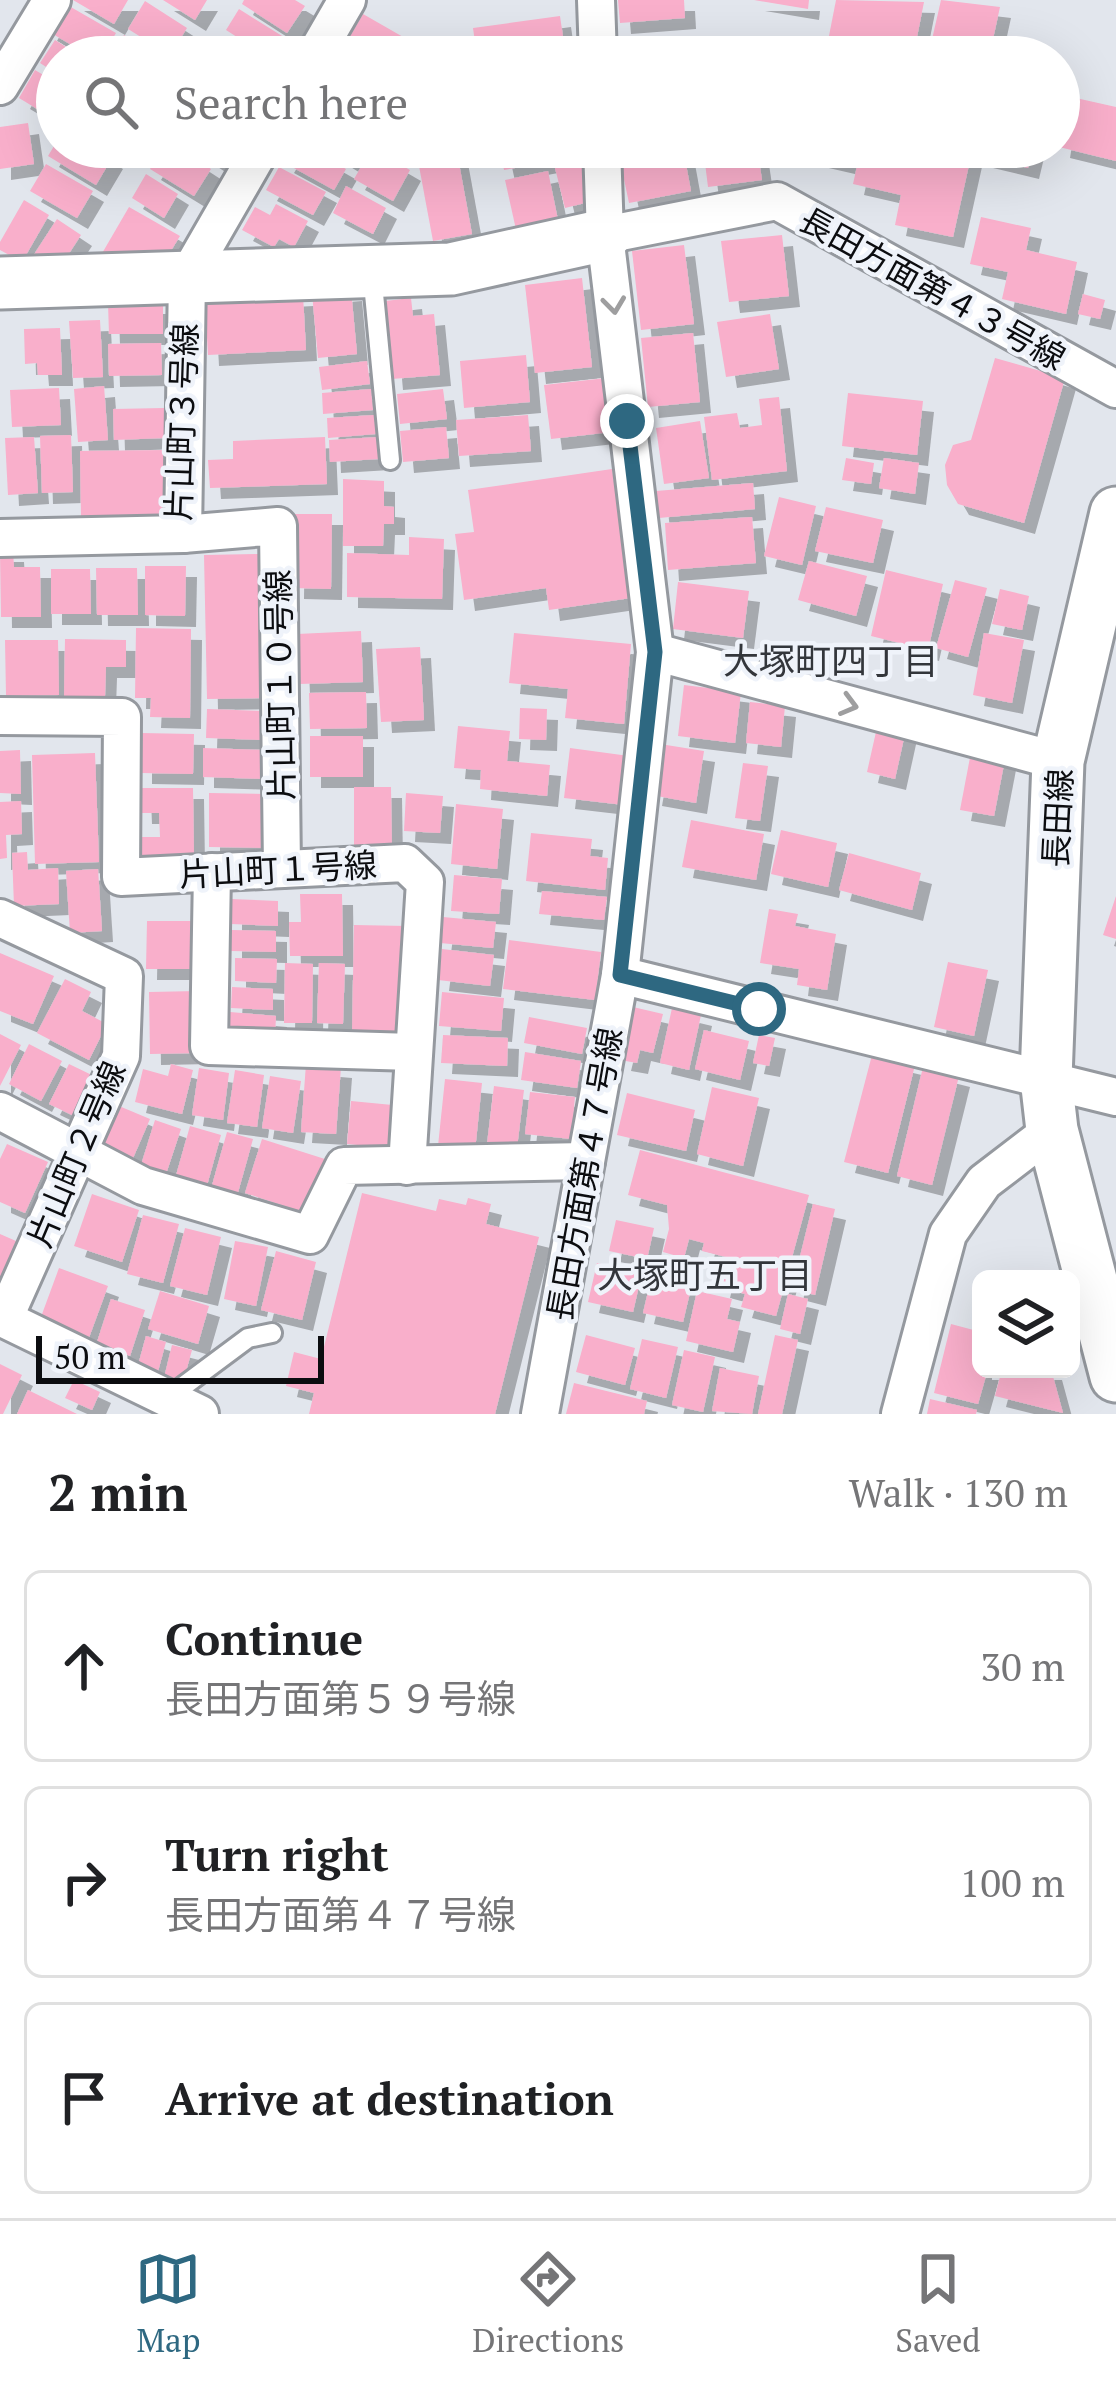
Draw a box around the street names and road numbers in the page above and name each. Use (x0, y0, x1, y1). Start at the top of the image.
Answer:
street label: 長田方面第４３号線 (793, 197, 1073, 379)
street label: 片山町３号線 (156, 322, 206, 522)
street label: 片山町１０号線 (255, 569, 303, 801)
street label: 長田線 (1033, 767, 1081, 869)
street label: 片山町１号線 (178, 842, 378, 896)
street label: 長田方面第４７号線 (537, 1024, 631, 1324)
street label: 片山町２号線 (18, 1054, 134, 1254)

